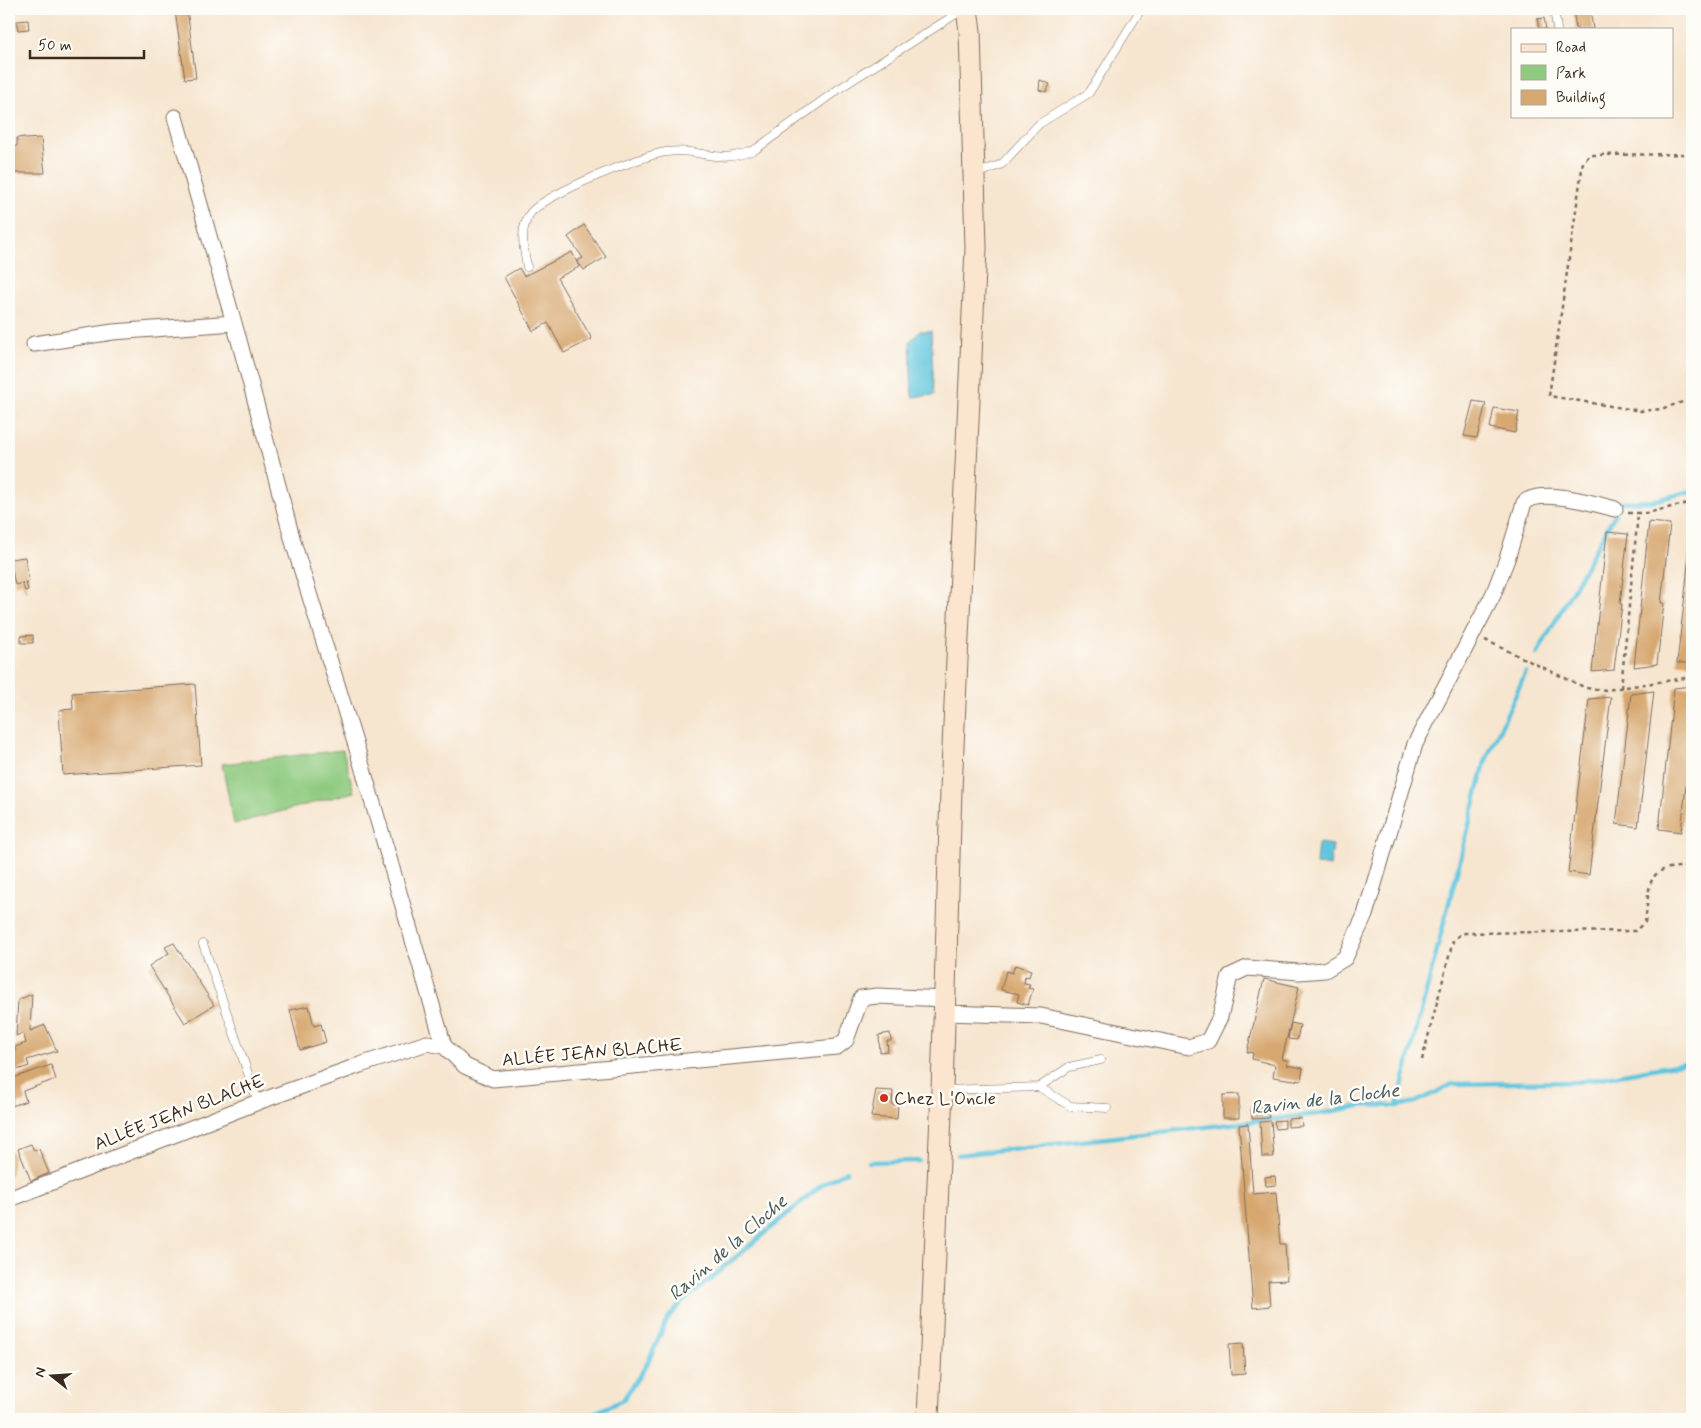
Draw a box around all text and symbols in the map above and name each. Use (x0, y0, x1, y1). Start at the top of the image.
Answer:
scale bar (30, 28, 144, 60)
legend (1511, 28, 1674, 118)
text: 50 m (38, 36, 72, 56)
text: Road (1556, 38, 1586, 58)
text: Park (1556, 64, 1586, 84)
text: Building (1556, 88, 1606, 109)
street label: ALLÉE JEAN BLACHE (501, 1033, 683, 1073)
street label: ALLÉE JEAN BLACHE (91, 1069, 268, 1156)
water label: Ravin de la Cloche (1249, 1078, 1402, 1121)
place label: Chez L'Oncle (894, 1087, 996, 1111)
marker: Chez L'Oncle (878, 1092, 890, 1104)
water label: Ravin de la Cloche (663, 1189, 793, 1307)
north arrow (28, 1350, 78, 1400)
text: N (31, 1365, 50, 1380)

